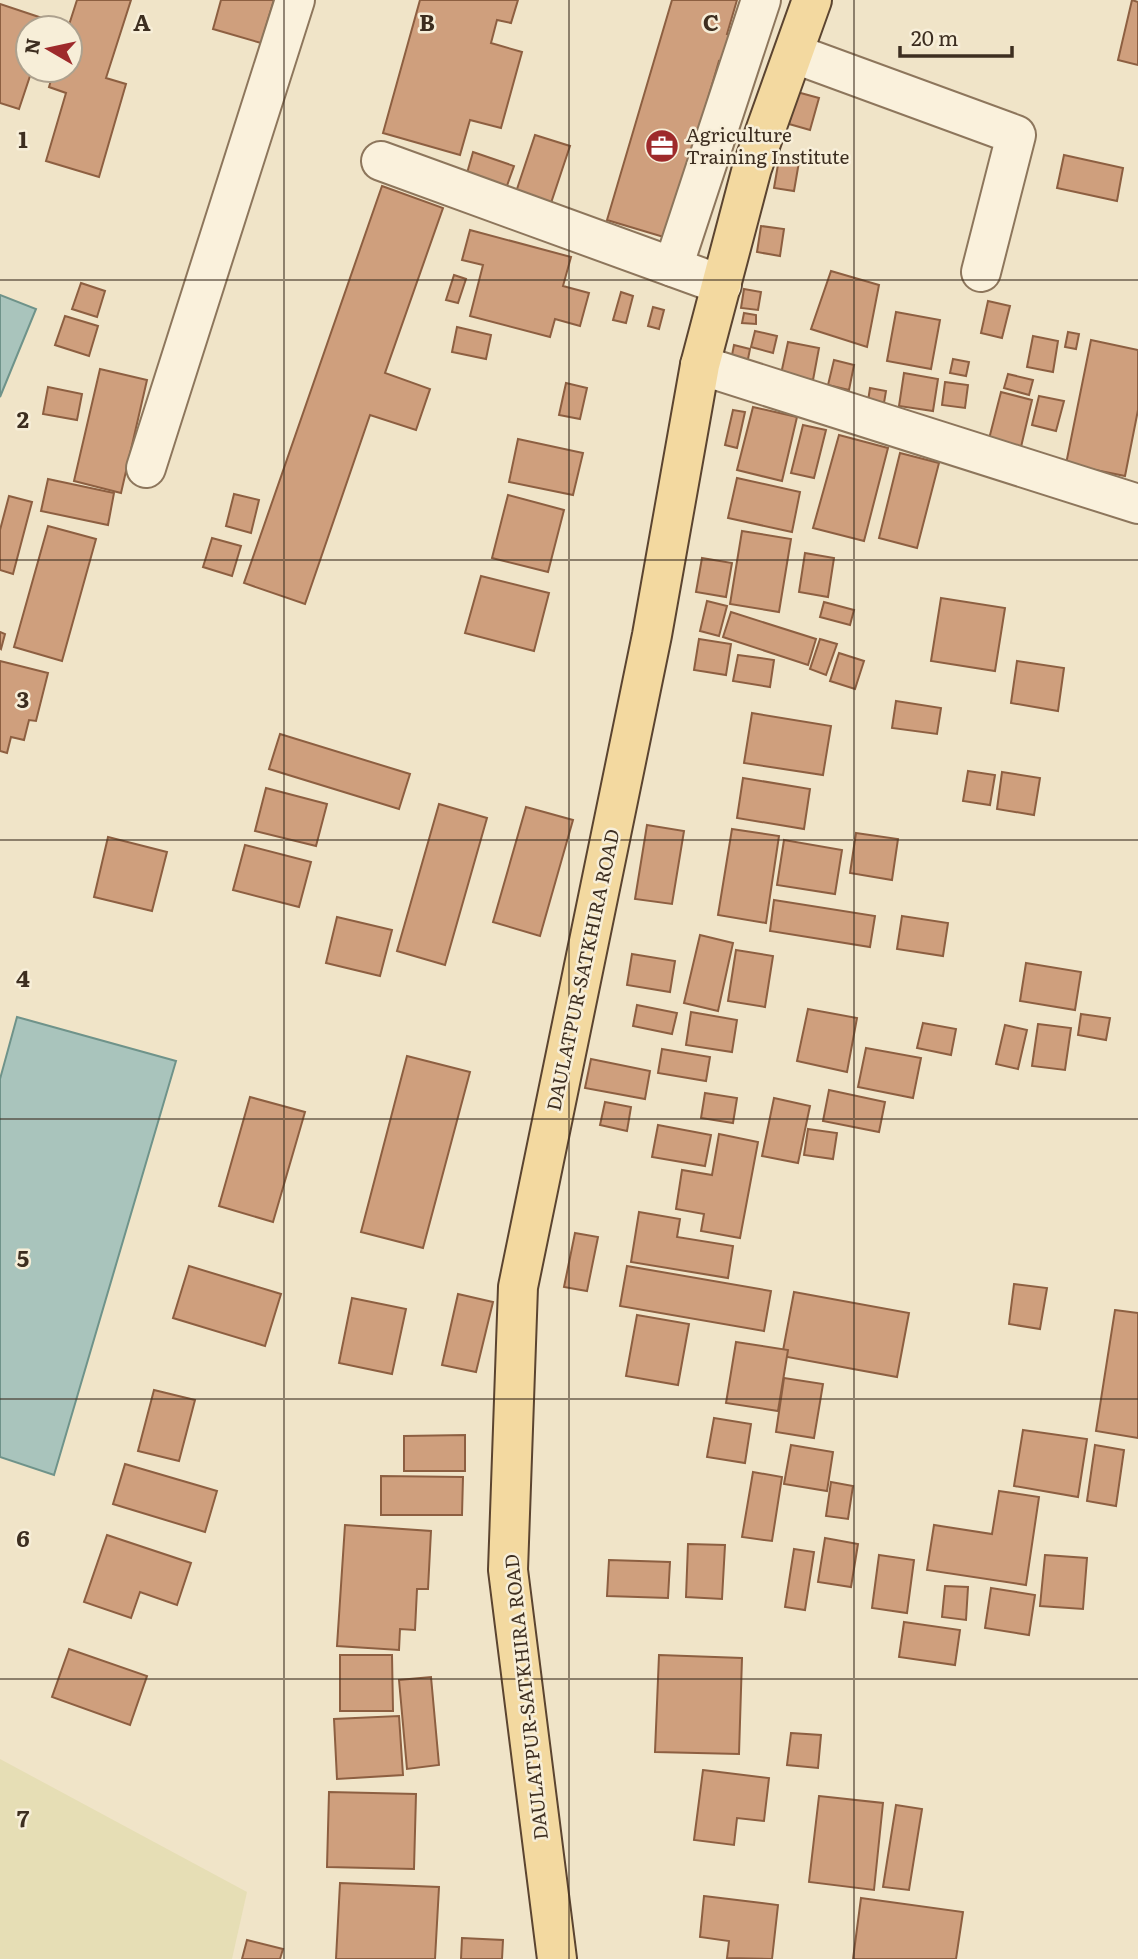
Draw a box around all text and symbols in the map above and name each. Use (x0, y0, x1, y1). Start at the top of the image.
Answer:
text: A (133, 4, 151, 38)
text: B (419, 4, 435, 38)
text: C (703, 4, 719, 38)
north arrow (14, 14, 84, 84)
scale bar (900, 14, 1012, 58)
text: 20 m (911, 21, 958, 52)
text: N (16, 36, 46, 56)
place label: Agriculture Training Institute (686, 120, 850, 170)
text: 1 (18, 121, 28, 155)
office icon: Agriculture Training Institute (643, 127, 681, 165)
text: 2 (17, 401, 29, 435)
text: 3 (17, 681, 29, 715)
street label: DAULATPUR-SATKHIRA ROAD (538, 826, 626, 1113)
text: 4 (16, 960, 30, 994)
text: 5 (17, 1240, 29, 1274)
text: 6 (16, 1520, 30, 1554)
street label: DAULATPUR-SATKHIRA ROAD (496, 1553, 554, 1842)
text: 7 (17, 1800, 30, 1834)

